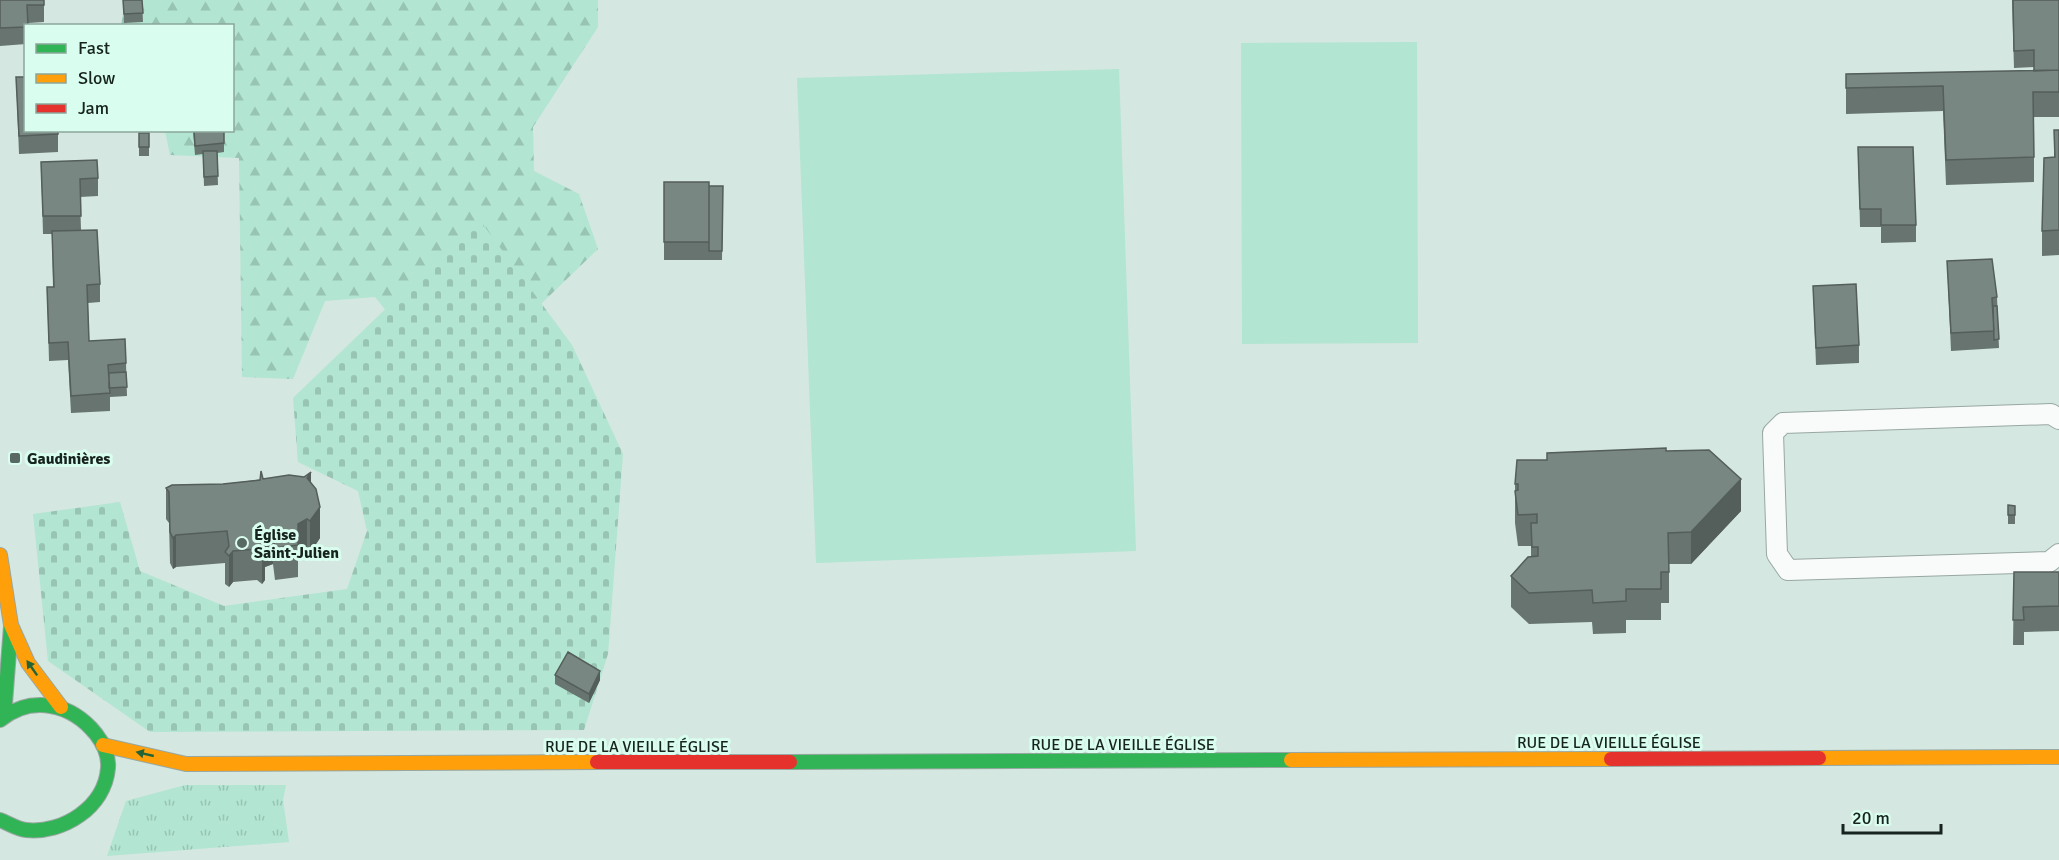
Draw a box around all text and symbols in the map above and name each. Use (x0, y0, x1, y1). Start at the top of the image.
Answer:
legend (24, 24, 234, 132)
text: Fast (78, 37, 110, 59)
text: Slow (78, 67, 115, 89)
text: Jam (78, 97, 109, 119)
place label: Gaudinières (27, 449, 110, 469)
marker: Gaudinières (8, 451, 22, 465)
place label: Église Saint-Julien (254, 525, 339, 563)
marker: Église Saint-Julien (235, 536, 249, 550)
one-way arrow (26, 661, 38, 677)
street label: RUE DE LA VIEILLE ÉGLISE (1517, 733, 1701, 753)
street label: RUE DE LA VIEILLE ÉGLISE (1031, 735, 1215, 755)
street label: RUE DE LA VIEILLE ÉGLISE (545, 737, 729, 757)
one-way arrow (136, 749, 154, 759)
scale bar (1843, 797, 1940, 835)
text: 20 m (1852, 807, 1890, 829)

